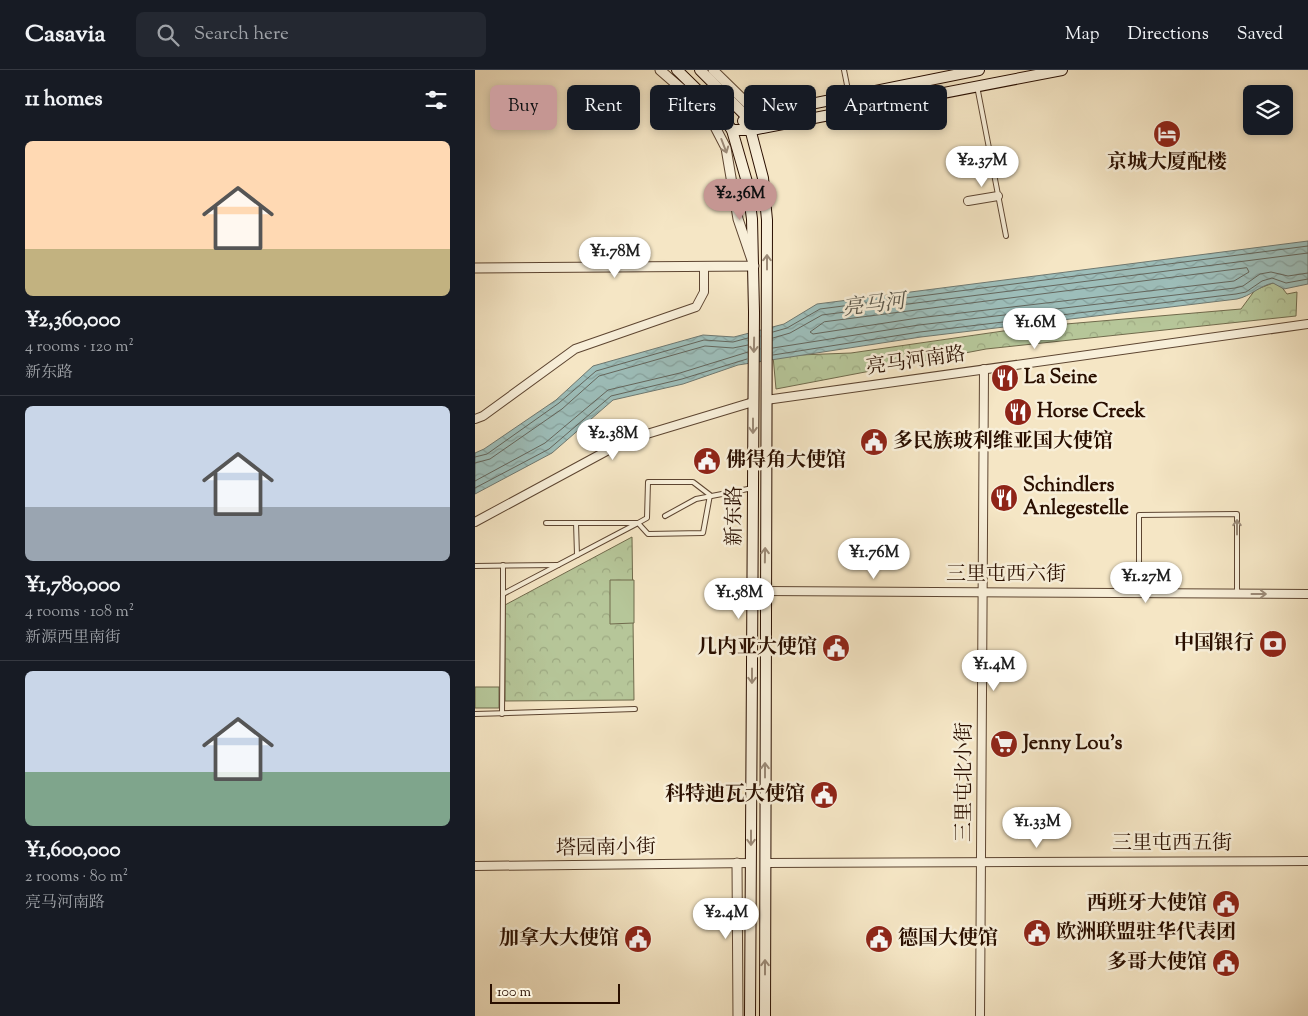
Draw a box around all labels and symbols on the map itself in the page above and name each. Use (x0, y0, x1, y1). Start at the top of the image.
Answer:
hotel icon: 京城大厦配楼 (1152, 119, 1182, 149)
one-way arrow (720, 138, 729, 153)
pin: ¥2.37M (941, 146, 1023, 188)
place label: 京城大厦配楼 (1107, 149, 1227, 178)
pin: ¥2.36M (699, 178, 781, 221)
pin: ¥1.78M (574, 236, 656, 279)
one-way arrow (762, 255, 772, 271)
water label: 亮马河 (841, 287, 911, 325)
pin: ¥1.6M (1000, 308, 1070, 350)
one-way arrow (749, 336, 759, 352)
street label: 亮马河南路 (864, 341, 968, 383)
restaurant icon: La Seine (990, 363, 1020, 393)
place label: La Seine (1024, 364, 1097, 393)
restaurant icon: Horse Creek (1003, 397, 1033, 427)
place label: Horse Creek (1037, 398, 1146, 427)
pin: ¥2.38M (572, 418, 654, 461)
one-way arrow (748, 418, 758, 434)
public building icon: 多民族玻利维亚国大使馆 (859, 427, 889, 457)
place label: 多民族玻利维亚国大使馆 (893, 428, 1113, 457)
public building icon: 佛得角大使馆 (692, 446, 722, 476)
place label: 佛得角大使馆 (726, 447, 846, 476)
place label: Schindlers Anlegestelle (1023, 472, 1129, 524)
restaurant icon: Schindlers Anlegestelle (989, 483, 1019, 513)
street label: 新东路 (721, 486, 750, 546)
one-way arrow (1232, 519, 1242, 536)
pin: ¥1.76M (833, 538, 915, 580)
one-way arrow (760, 547, 769, 563)
street label: 三里屯西六街 (946, 561, 1066, 590)
pin: ¥1.27M (1105, 562, 1187, 604)
pin: ¥1.58M (698, 578, 780, 620)
one-way arrow (1251, 589, 1267, 598)
bank icon: 中国银行 (1258, 629, 1288, 659)
place label: 中国银行 (1174, 630, 1254, 659)
public building icon: 几内亚大使馆 (821, 633, 851, 663)
place label: 几内亚大使馆 (697, 634, 817, 663)
pin: ¥1.4M (959, 650, 1029, 692)
one-way arrow (747, 668, 757, 684)
street label: 三里屯北小街 (951, 722, 980, 842)
supermarket icon: Jenny Lou's (989, 729, 1019, 759)
place label: Jenny Lou's (1021, 730, 1123, 759)
one-way arrow (760, 762, 770, 778)
public building icon: 科特迪瓦大使馆 (809, 780, 839, 810)
place label: 科特迪瓦大使馆 (665, 781, 805, 810)
pin: ¥1.33M (996, 806, 1078, 849)
one-way arrow (746, 830, 756, 846)
street label: 三里屯西五街 (1112, 830, 1232, 859)
street label: 塔园南小街 (556, 834, 656, 864)
public building icon: 西班牙大使馆 (1211, 889, 1241, 919)
place label: 西班牙大使馆 (1087, 890, 1207, 919)
pin: ¥2.4M (691, 898, 761, 940)
public building icon: 欧洲联盟驻华代表团 (1022, 918, 1052, 948)
place label: 欧洲联盟驻华代表团 (1056, 919, 1236, 948)
public building icon: 加拿大大使馆 (623, 924, 653, 954)
public building icon: 德国大使馆 (864, 924, 894, 954)
place label: 加拿大大使馆 (499, 925, 619, 954)
place label: 德国大使馆 (898, 925, 998, 954)
public building icon: 多哥大使馆 (1211, 948, 1241, 978)
place label: 多哥大使馆 (1107, 949, 1207, 978)
one-way arrow (760, 960, 770, 976)
scale bar (490, 981, 620, 1004)

